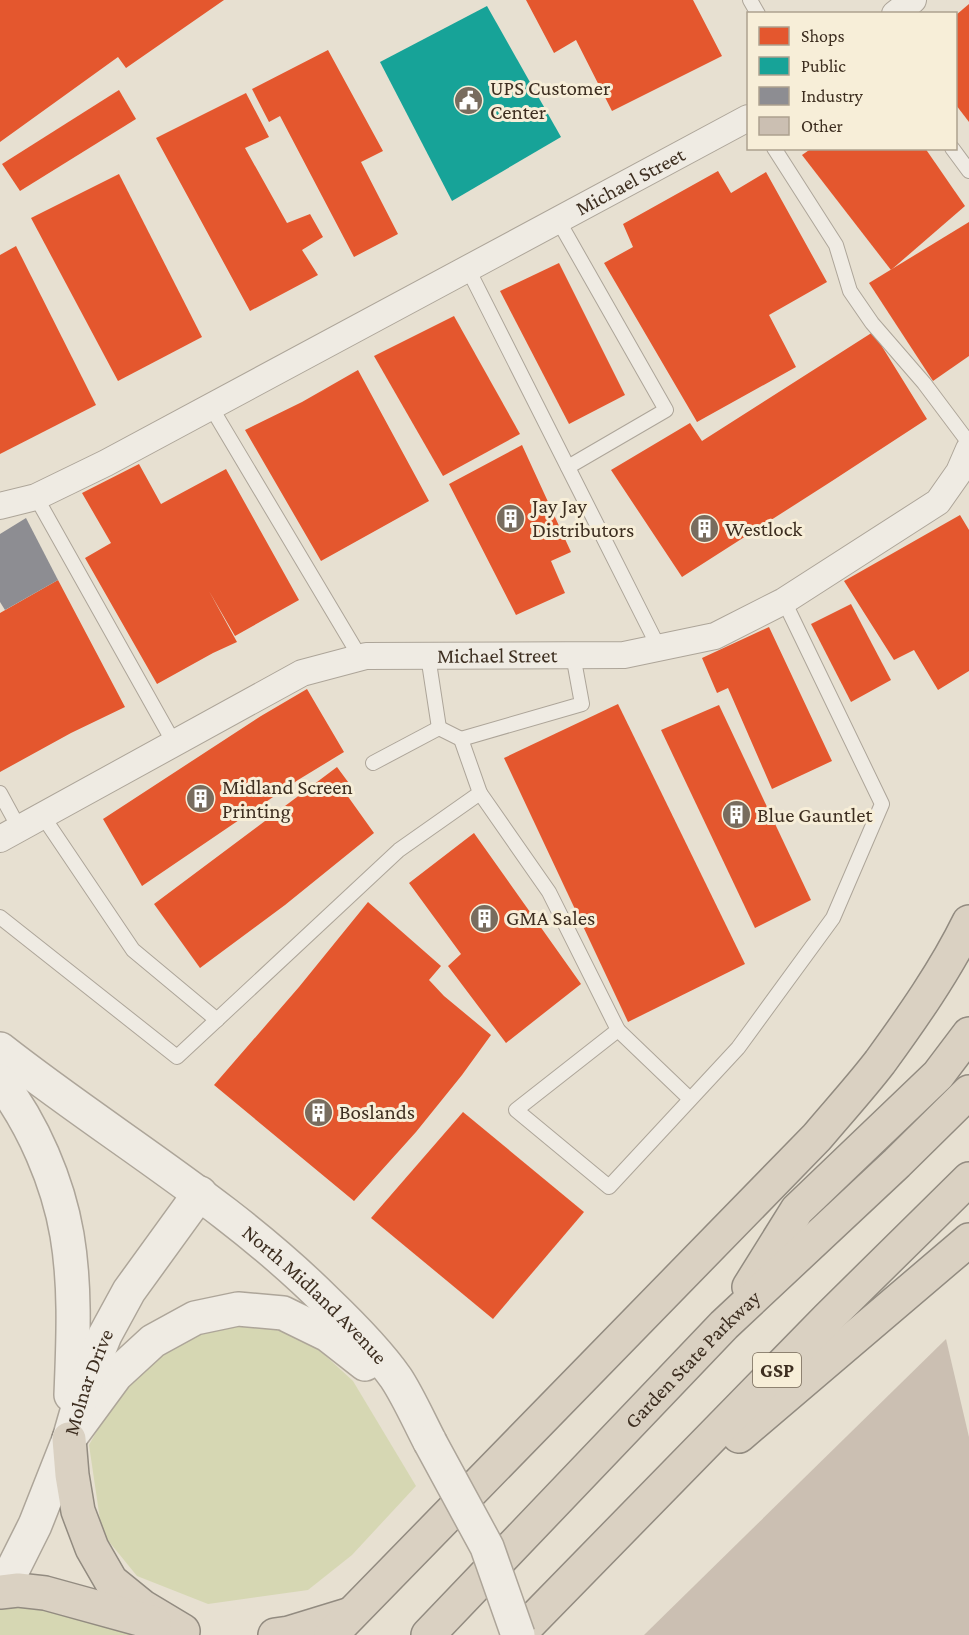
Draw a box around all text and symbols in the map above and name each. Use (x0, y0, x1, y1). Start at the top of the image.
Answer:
legend (747, 12, 957, 150)
text: Shops (801, 26, 845, 46)
text: Public (801, 56, 846, 76)
place label: UPS Customer Center (490, 76, 611, 124)
public building icon: UPS Customer Center (453, 84, 485, 116)
text: Industry (801, 86, 864, 106)
text: Other (801, 116, 844, 136)
street label: Michael Street (571, 142, 690, 220)
place label: Jay Jay Distributors (530, 494, 634, 542)
building icon: Jay Jay Distributors (495, 502, 527, 534)
building icon: Westlock (688, 513, 720, 545)
place label: Westlock (725, 517, 802, 541)
street label: Michael Street (437, 643, 559, 668)
place label: Midland Screen Printing (222, 775, 353, 823)
building icon: Midland Screen Printing (185, 783, 217, 815)
building icon: Blue Gauntlet (720, 799, 752, 831)
place label: Blue Gauntlet (757, 803, 873, 827)
building icon: GMA Sales (469, 902, 501, 934)
place label: GMA Sales (506, 906, 595, 930)
building icon: Boslands (302, 1096, 334, 1128)
place label: Boslands (339, 1100, 415, 1124)
street label: North Midland Avenue (238, 1220, 392, 1369)
street label: Garden State Parkway (620, 1285, 765, 1433)
street label: Molnar Drive (59, 1324, 118, 1438)
road number: GSP (753, 1353, 801, 1387)

